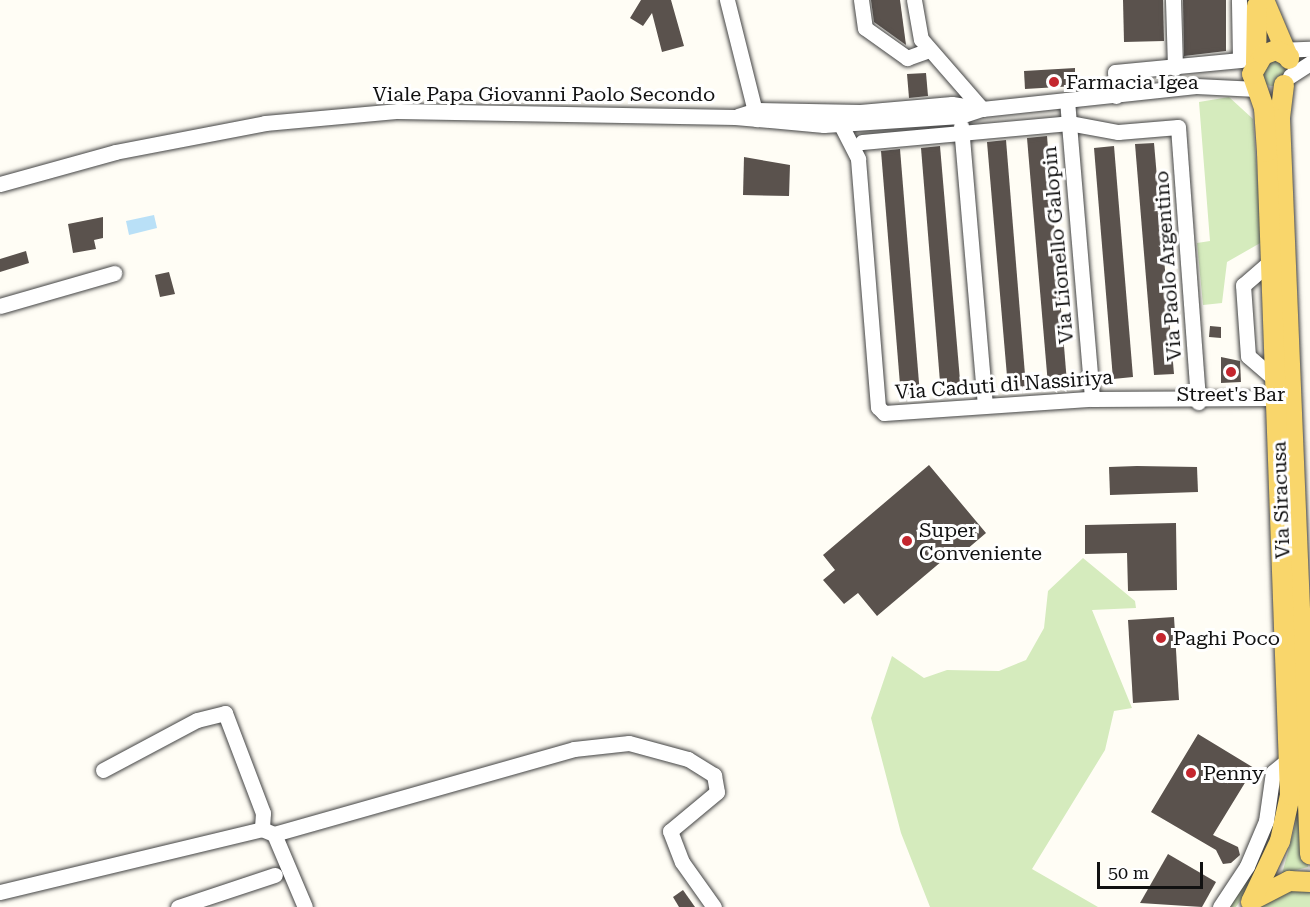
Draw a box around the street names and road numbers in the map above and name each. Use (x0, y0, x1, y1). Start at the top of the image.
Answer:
street label: Viale Papa Giovanni Paolo Secondo (373, 82, 715, 106)
street label: Via Lionello Galopin (1037, 145, 1079, 345)
street label: Via Paolo Argentino (1149, 170, 1187, 362)
street label: Via Caduti di Nassiriya (894, 365, 1114, 405)
street label: Via Siracusa (1267, 441, 1295, 559)

